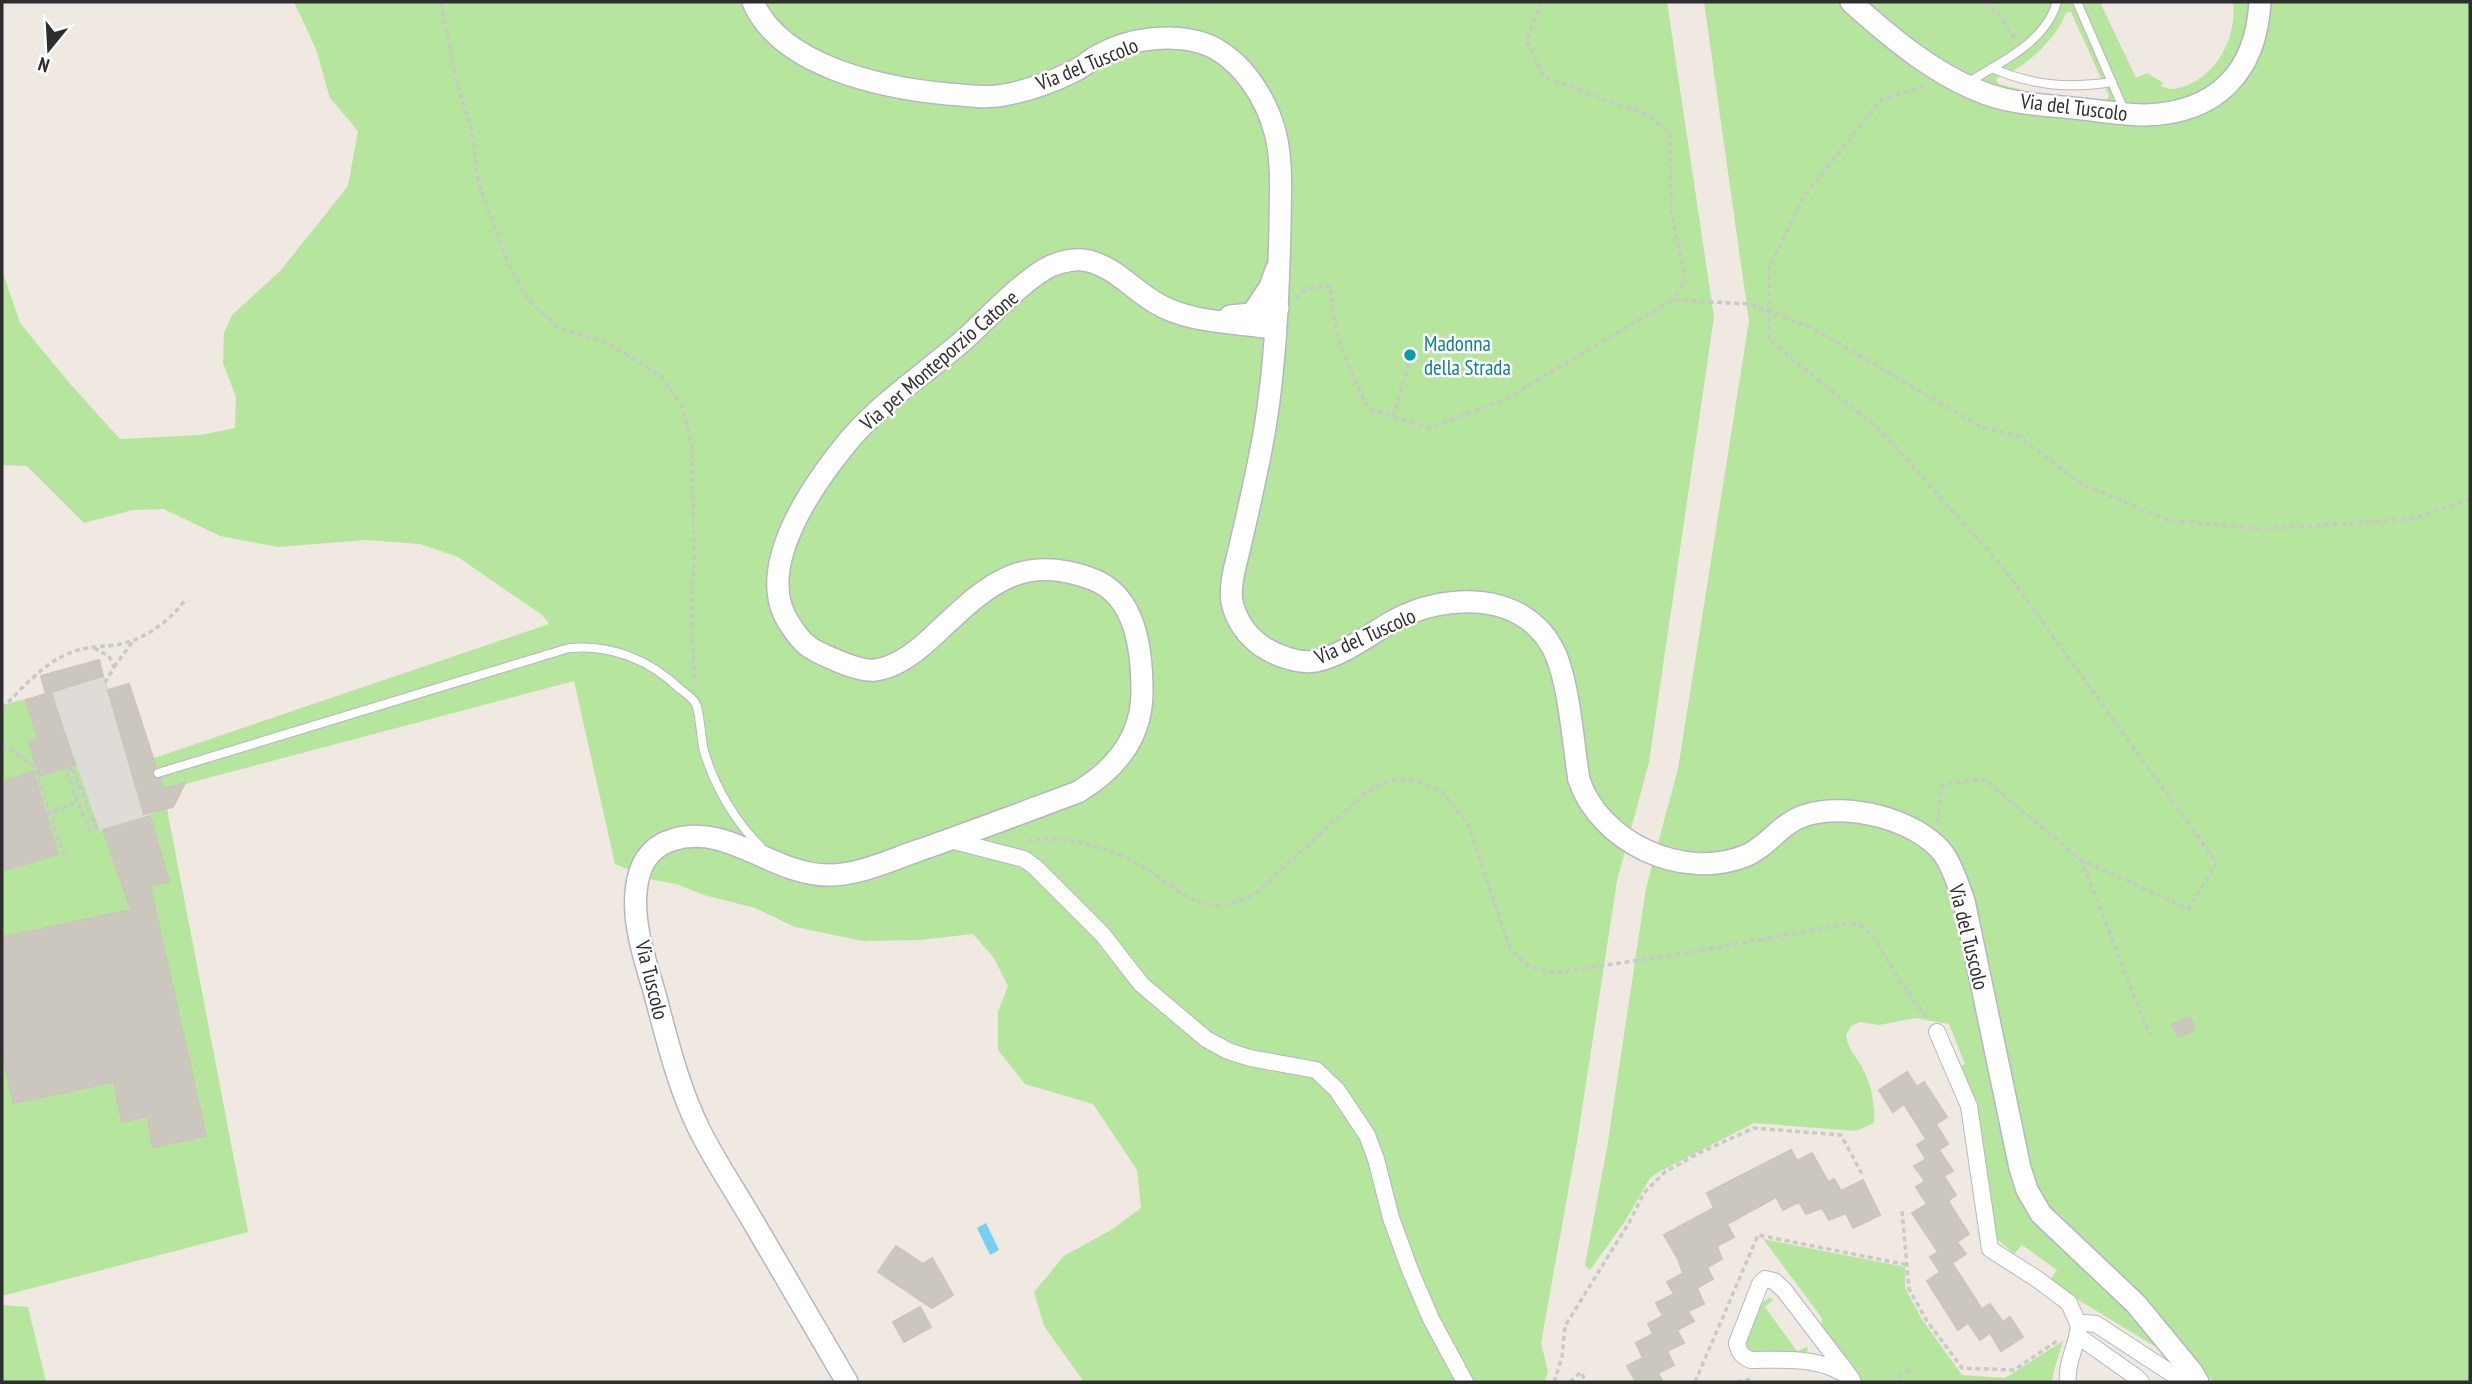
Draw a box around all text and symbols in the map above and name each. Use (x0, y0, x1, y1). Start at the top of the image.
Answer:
north arrow (14, 14, 84, 84)
street label: Via del Tuscolo (1031, 31, 1142, 97)
text: N (35, 52, 52, 78)
street label: Via del Tuscolo (2018, 87, 2129, 127)
street label: Via per Monteporzio Catone (854, 284, 1024, 437)
place label: Madonna della Strada (1424, 330, 1511, 381)
marker: Madonna della Strada (1402, 347, 1418, 363)
street label: Via del Tuscolo (1309, 602, 1420, 671)
street label: Via del Tuscolo (1943, 881, 1995, 993)
street label: Via Tuscolo (629, 937, 675, 1022)

